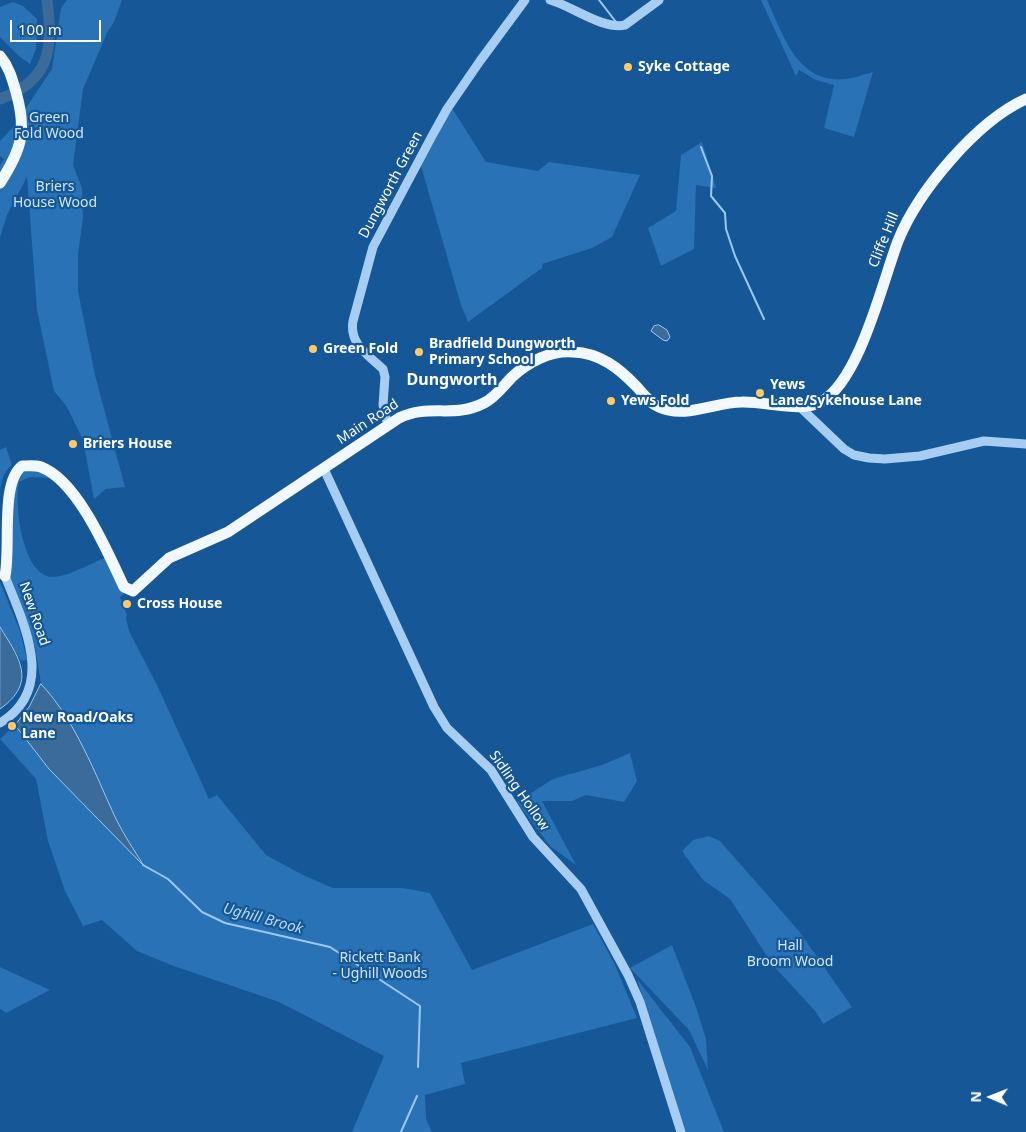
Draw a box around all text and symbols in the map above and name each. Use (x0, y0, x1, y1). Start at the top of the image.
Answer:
scale bar (12, 10, 104, 42)
text: 100 m (18, 19, 62, 39)
place label: Syke Cottage (638, 59, 730, 75)
marker: Syke Cottage (622, 61, 634, 73)
park label: Green Fold Wood (14, 110, 84, 142)
street label: Dungworth Green (356, 129, 426, 241)
park label: Briers House Wood (13, 179, 97, 212)
street label: Cliffe Hill (865, 210, 903, 270)
place label: Bradfield Dungworth Primary School (429, 336, 576, 368)
place label: Green Fold (323, 341, 398, 357)
marker: Green Fold (307, 343, 319, 355)
marker: Bradfield Dungworth Primary School (413, 346, 425, 358)
district label: Dungworth (407, 370, 497, 390)
place label: Yews Lane/Sykehouse Lane (770, 377, 922, 410)
marker: Yews Lane/Sykehouse Lane (754, 387, 766, 399)
place label: Yews Fold (621, 393, 689, 409)
marker: Yews Fold (605, 395, 617, 407)
street label: Main Road (334, 396, 402, 448)
place label: Briers House (83, 436, 172, 452)
marker: Briers House (67, 438, 79, 450)
street label: New Road (15, 580, 53, 648)
place label: Cross House (137, 596, 222, 612)
marker: Cross House (121, 598, 133, 610)
place label: New Road/Oaks Lane (22, 710, 133, 742)
marker: New Road/Oaks Lane (6, 720, 18, 732)
street label: Sidling Hollow (485, 748, 553, 834)
water label: Ughill Brook (221, 900, 305, 938)
park label: Hall Broom Wood (747, 938, 833, 970)
park label: Rickett Bank - Ughill Woods (332, 950, 428, 982)
north arrow (966, 1072, 1016, 1122)
text: N (966, 1091, 985, 1103)

